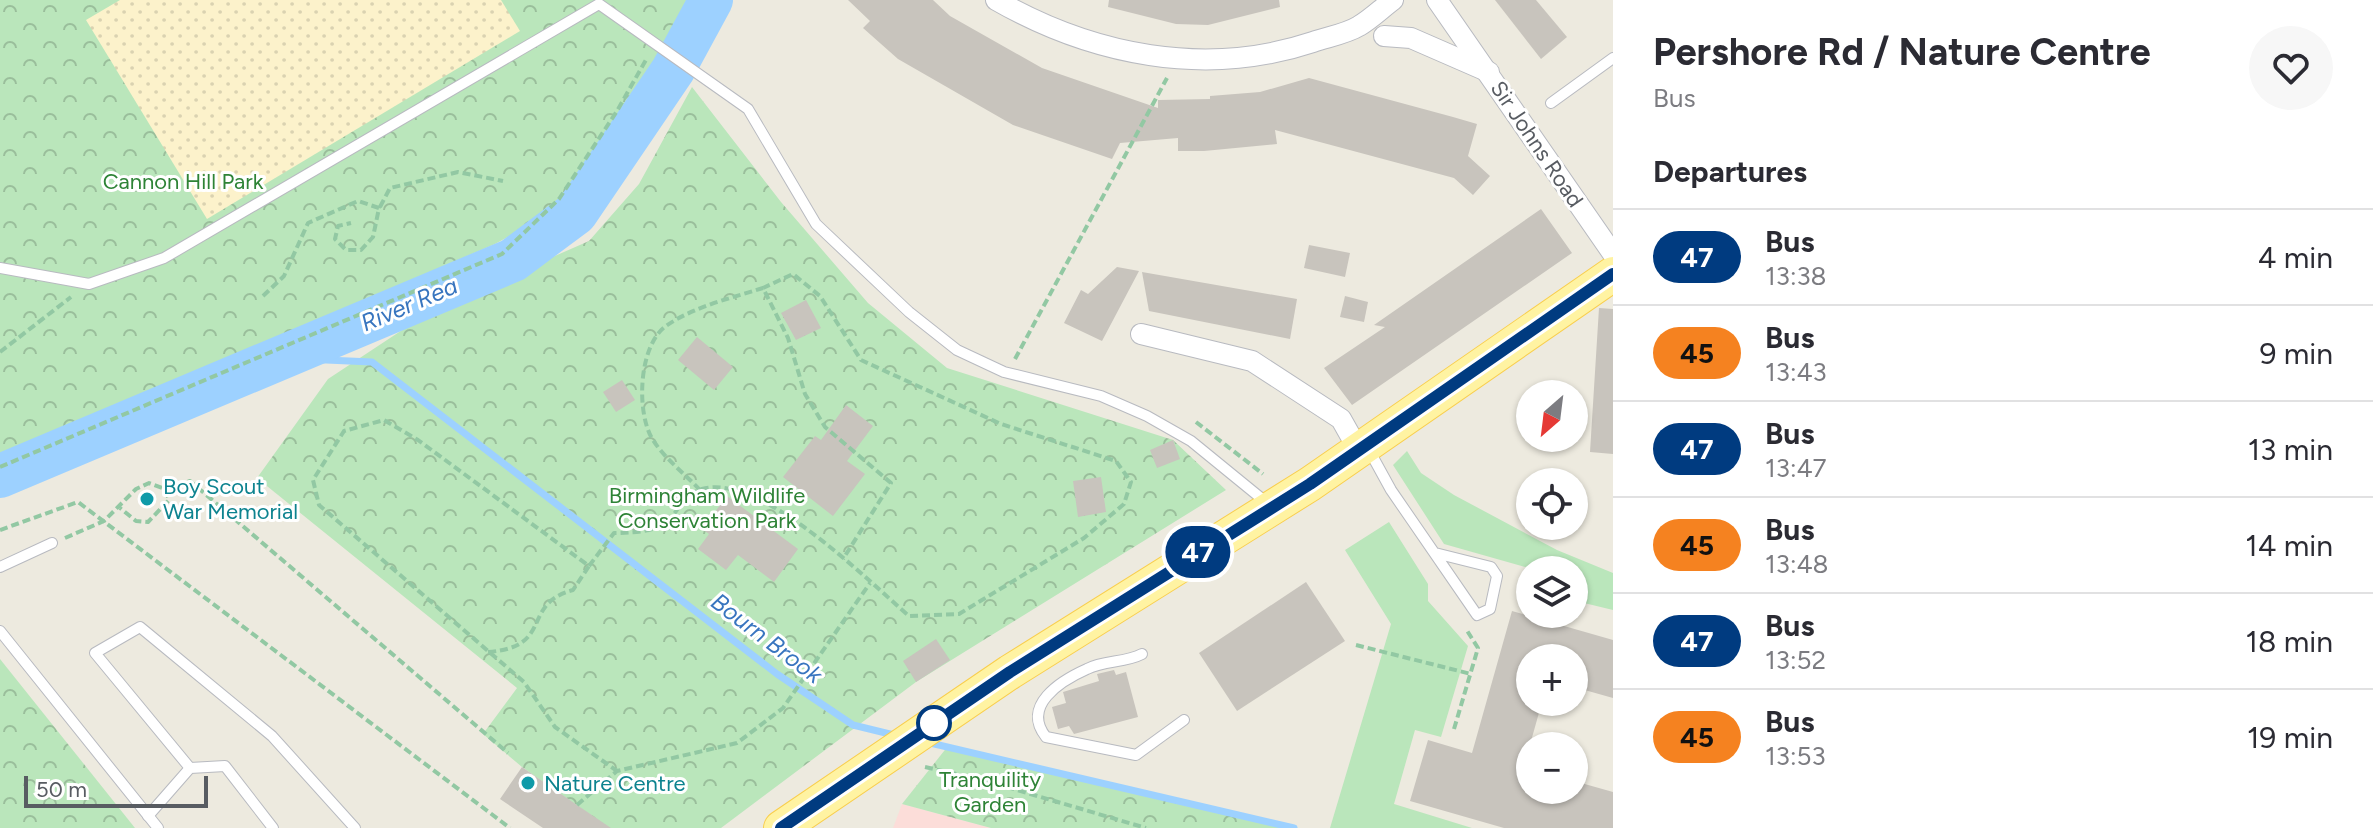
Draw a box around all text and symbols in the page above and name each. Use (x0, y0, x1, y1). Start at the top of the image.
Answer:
button: heart (2249, 26, 2333, 110)
text: Pershore Rd / Nature Centre (1653, 29, 2150, 75)
street label: Sir Johns Road (1485, 76, 1589, 212)
text: Bus (1653, 82, 1696, 114)
text: Departures (1653, 153, 1807, 190)
park label: Cannon Hill Park (103, 168, 264, 195)
text: Bus (1765, 223, 1814, 260)
text: 4 min (2258, 239, 2333, 276)
text: 47 (1680, 240, 1714, 274)
text: 13:38 (1765, 260, 1827, 292)
water label: River Rea (356, 271, 462, 337)
text: Bus (1765, 319, 1814, 356)
text: 9 min (2259, 335, 2333, 372)
text: 45 (1680, 336, 1714, 370)
text: 13:43 (1765, 356, 1827, 388)
north arrow (1516, 380, 1588, 452)
map controls (1516, 380, 1588, 804)
text: Bus (1765, 415, 1814, 452)
text: 13 min (2248, 431, 2333, 468)
text: 47 (1680, 432, 1714, 466)
text: 13:47 (1765, 452, 1827, 484)
button: locate (1516, 468, 1588, 540)
place label: Boy Scout War Memorial (163, 473, 298, 525)
park label: Birmingham Wildlife Conservation Park (609, 482, 805, 534)
marker: Boy Scout War Memorial (138, 490, 156, 508)
text: Bus (1765, 511, 1814, 548)
line badge: 47 (1162, 526, 1234, 578)
text: 14 min (2245, 527, 2333, 564)
text: 45 (1680, 528, 1714, 562)
text: 47 (1181, 535, 1215, 569)
text: 13:48 (1765, 548, 1829, 580)
button: layers (1516, 556, 1588, 628)
water label: Bourn Brook (706, 587, 829, 690)
text: Bus (1765, 607, 1814, 644)
text: 18 min (2246, 623, 2333, 660)
text: 47 (1680, 624, 1714, 658)
button: + (1516, 644, 1588, 716)
text: 13:52 (1765, 644, 1826, 676)
text: Bus (1765, 703, 1814, 740)
unlabelled marker (917, 706, 951, 740)
text: 19 min (2247, 719, 2333, 756)
text: 45 (1680, 720, 1714, 754)
button: − (1516, 732, 1588, 804)
text: 13:53 (1765, 740, 1826, 772)
park label: Tranquility Garden (939, 766, 1041, 818)
place label: Nature Centre (544, 770, 686, 797)
scale bar (24, 772, 208, 808)
marker: Nature Centre (519, 774, 537, 792)
text: 50 m (36, 776, 87, 803)

